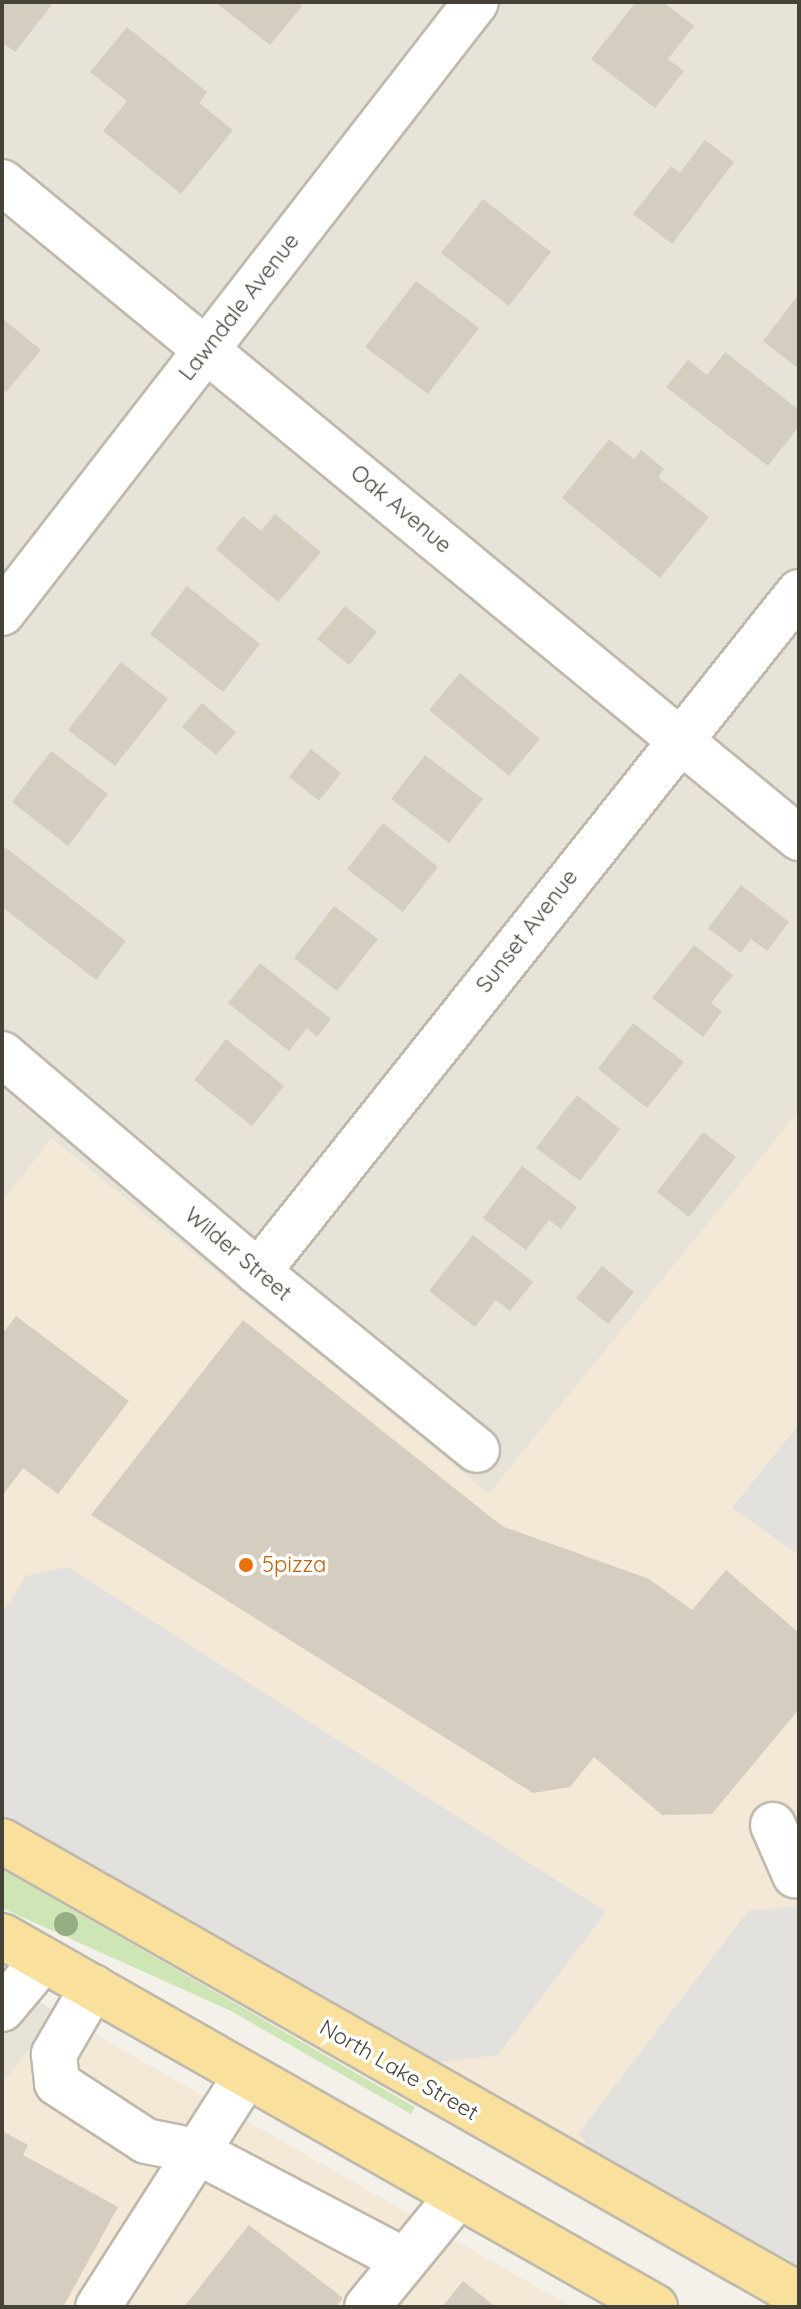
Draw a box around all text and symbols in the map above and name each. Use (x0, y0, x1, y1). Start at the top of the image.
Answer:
street label: Lawndale Avenue (173, 228, 305, 386)
street label: Oak Avenue (345, 459, 457, 559)
street label: Sunset Avenue (471, 864, 583, 998)
street label: Wilder Street (179, 1202, 297, 1306)
place label: 5pizza (262, 1552, 326, 1578)
marker: 5pizza (237, 1556, 255, 1574)
street label: North Lake Street (315, 2014, 483, 2126)

